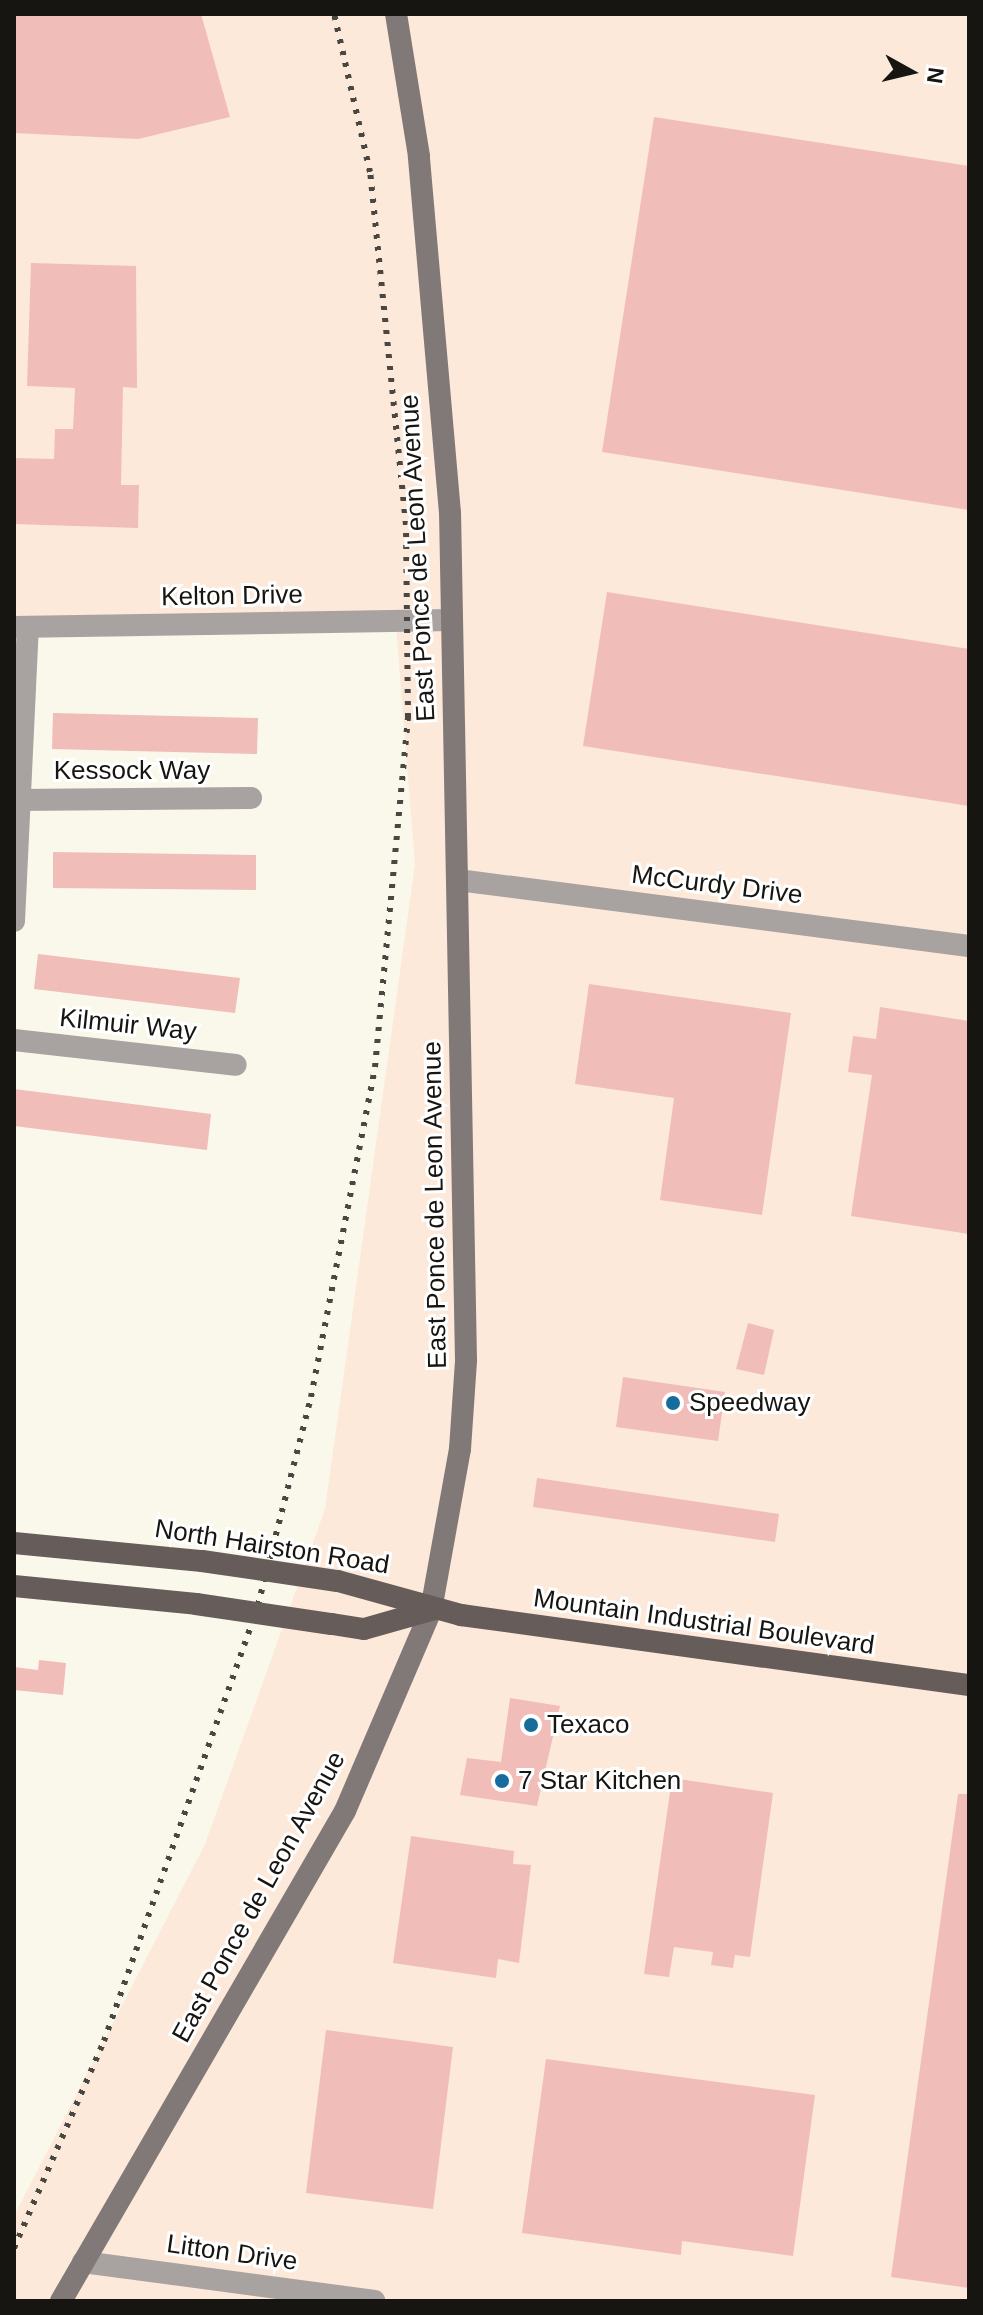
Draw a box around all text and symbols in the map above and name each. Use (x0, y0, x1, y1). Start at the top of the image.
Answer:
north arrow (871, 32, 951, 112)
text: N (922, 66, 949, 85)
street label: East Ponce de Leon Avenue (394, 393, 442, 723)
street label: Kelton Drive (161, 579, 303, 613)
street label: Kessock Way (54, 755, 210, 787)
street label: McCurdy Drive (630, 859, 804, 911)
street label: Kilmuir Way (58, 1002, 198, 1048)
street label: East Ponce de Leon Avenue (417, 1040, 453, 1370)
place label: Speedway (689, 1387, 810, 1419)
marker: Speedway (664, 1394, 682, 1412)
street label: North Hairston Road (153, 1513, 391, 1581)
street label: Mountain Industrial Boulevard (532, 1583, 876, 1661)
place label: Texaco (547, 1709, 629, 1741)
marker: Texaco (522, 1716, 540, 1734)
street label: East Ponce de Leon Avenue (166, 1746, 352, 2048)
place label: 7 Star Kitchen (518, 1765, 681, 1797)
marker: 7 Star Kitchen (493, 1772, 511, 1790)
street label: Litton Drive (165, 2228, 299, 2278)

